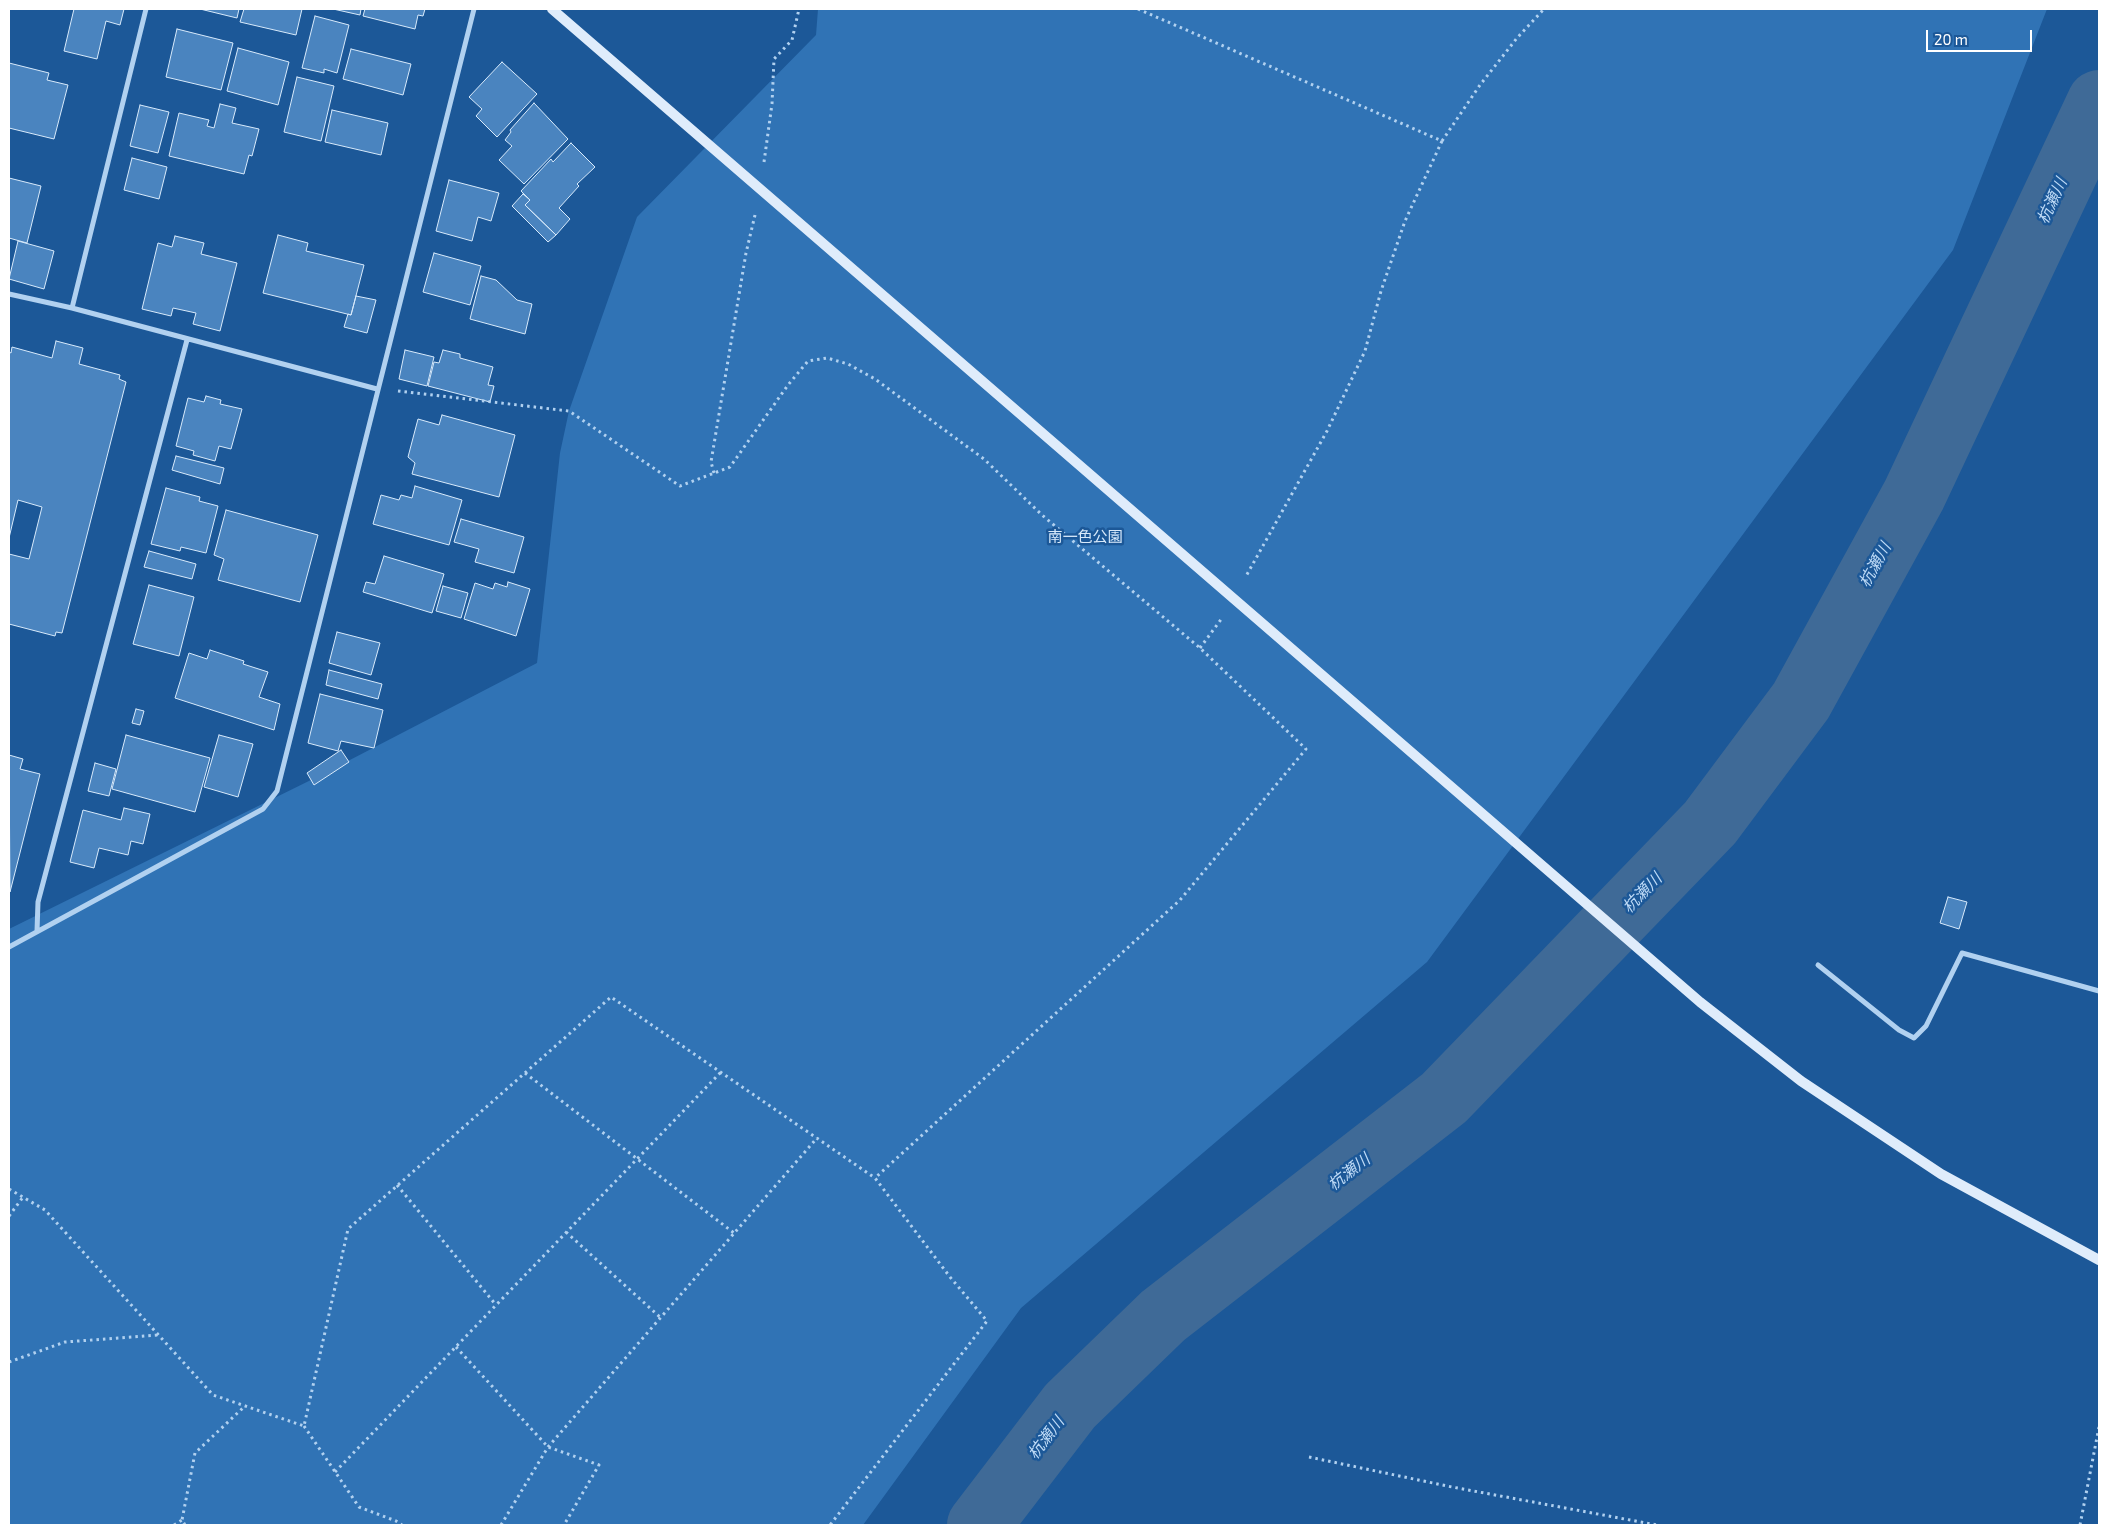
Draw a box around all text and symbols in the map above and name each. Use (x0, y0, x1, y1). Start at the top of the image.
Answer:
scale bar (1928, 20, 2034, 52)
text: 20 m (1934, 30, 1968, 48)
water label: 杭瀬川 (2033, 175, 2071, 227)
park label: 南一色公園 (1048, 528, 1122, 546)
water label: 杭瀬川 (1855, 539, 1895, 591)
water label: 杭瀬川 (1618, 869, 1666, 917)
water label: 杭瀬川 (1324, 1150, 1374, 1194)
water label: 杭瀬川 (1024, 1413, 1068, 1463)

